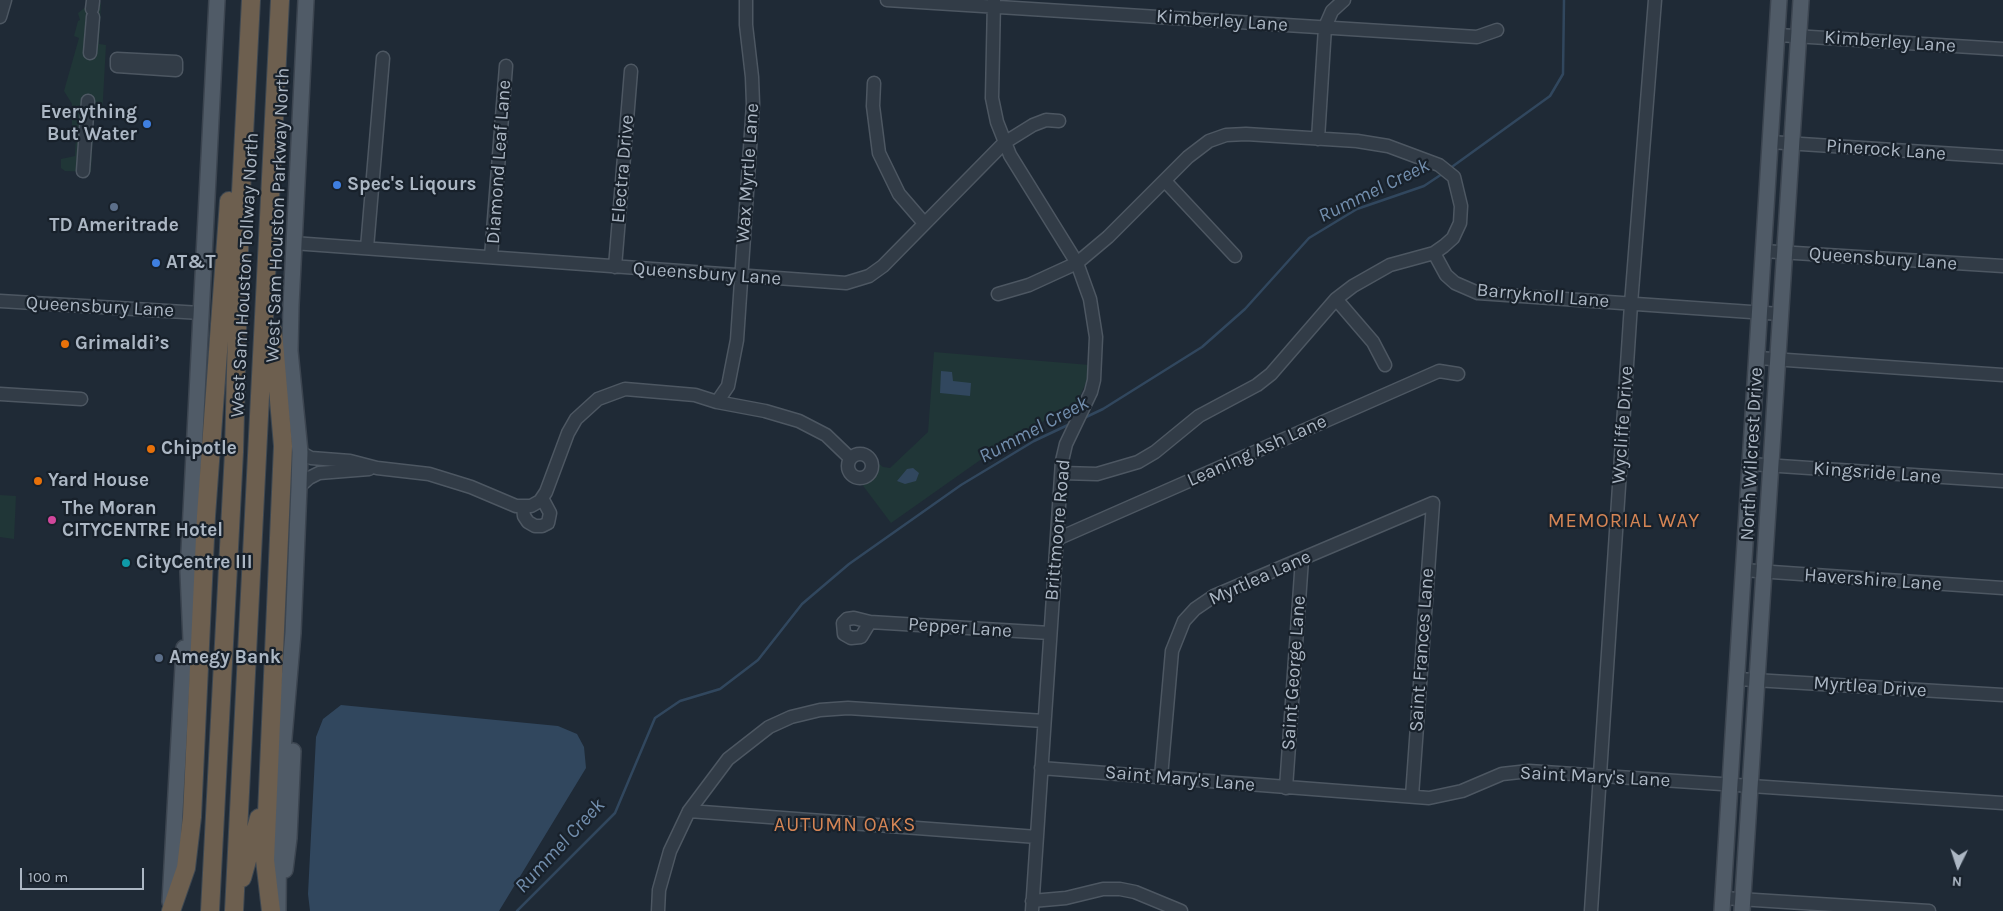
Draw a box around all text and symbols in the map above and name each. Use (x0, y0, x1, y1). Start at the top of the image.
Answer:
street label: Kimberley Lane (1155, 5, 1289, 37)
street label: Kimberley Lane (1823, 26, 1957, 58)
street label: West Sam Houston Parkway North (261, 67, 295, 363)
street label: Diamond Leaf Lane (482, 79, 516, 245)
place label: Everything But Water (40, 102, 137, 146)
street label: Wax Myrtle Lane (732, 102, 764, 244)
street label: Electra Drive (607, 114, 639, 224)
marker: Everything But Water (141, 118, 153, 130)
street label: West Sam Houston Tollway North (226, 132, 264, 418)
street label: Pinerock Lane (1825, 134, 1947, 166)
water label: Rummel Creek (1314, 154, 1434, 228)
place label: Spec's Liqours (347, 174, 476, 196)
marker: Spec's Liqours (331, 179, 343, 191)
marker: TD Ameritrade (108, 201, 120, 213)
place label: TD Ameritrade (49, 215, 179, 237)
street label: Queensbury Lane (1808, 242, 1958, 276)
place label: AT&T (166, 252, 216, 274)
marker: AT&T (150, 257, 162, 269)
street label: Queensbury Lane (632, 257, 782, 291)
street label: Barryknoll Lane (1476, 279, 1610, 313)
street label: Queensbury Lane (25, 292, 175, 322)
place label: Grimaldi’s (75, 333, 170, 355)
marker: Grimaldi’s (59, 338, 71, 350)
street label: Wycliffe Drive (1608, 365, 1638, 485)
street label: North Wilcrest Drive (1736, 367, 1768, 541)
water label: Rummel Creek (975, 391, 1093, 469)
street label: Leaning Ash Lane (1184, 410, 1330, 492)
place label: Chipotle (161, 438, 237, 460)
marker: Chipotle (145, 443, 157, 455)
street label: Kingsride Lane (1812, 457, 1942, 489)
street label: Brittmoore Road (1040, 458, 1076, 602)
place label: Yard House (48, 470, 149, 492)
marker: Yard House (32, 475, 44, 487)
place label: The Moran CITYCENTRE Hotel (62, 498, 223, 542)
district label: MEMORIAL WAY (1546, 509, 1702, 533)
marker: The Moran CITYCENTRE Hotel (46, 514, 58, 526)
street label: Myrtlea Lane (1205, 545, 1315, 611)
place label: CityCentre III (136, 552, 252, 574)
marker: CityCentre III (120, 557, 132, 569)
street label: Havershire Lane (1803, 564, 1943, 596)
street label: Saint Frances Lane (1405, 567, 1439, 733)
street label: Saint George Lane (1277, 595, 1311, 751)
street label: Pepper Lane (907, 613, 1013, 643)
place label: Amegy Bank (169, 647, 281, 669)
marker: Amegy Bank (153, 652, 165, 664)
street label: Myrtlea Drive (1813, 672, 1927, 702)
street label: Saint Mary's Lane (1104, 761, 1256, 797)
street label: Saint Mary's Lane (1519, 762, 1671, 792)
water label: Rummel Creek (510, 794, 610, 898)
district label: AUTUMN OAKS (772, 813, 918, 837)
north arrow (1933, 841, 1983, 891)
scale bar (22, 858, 146, 890)
text: 100 m (28, 868, 68, 886)
text: N (1951, 873, 1963, 890)

